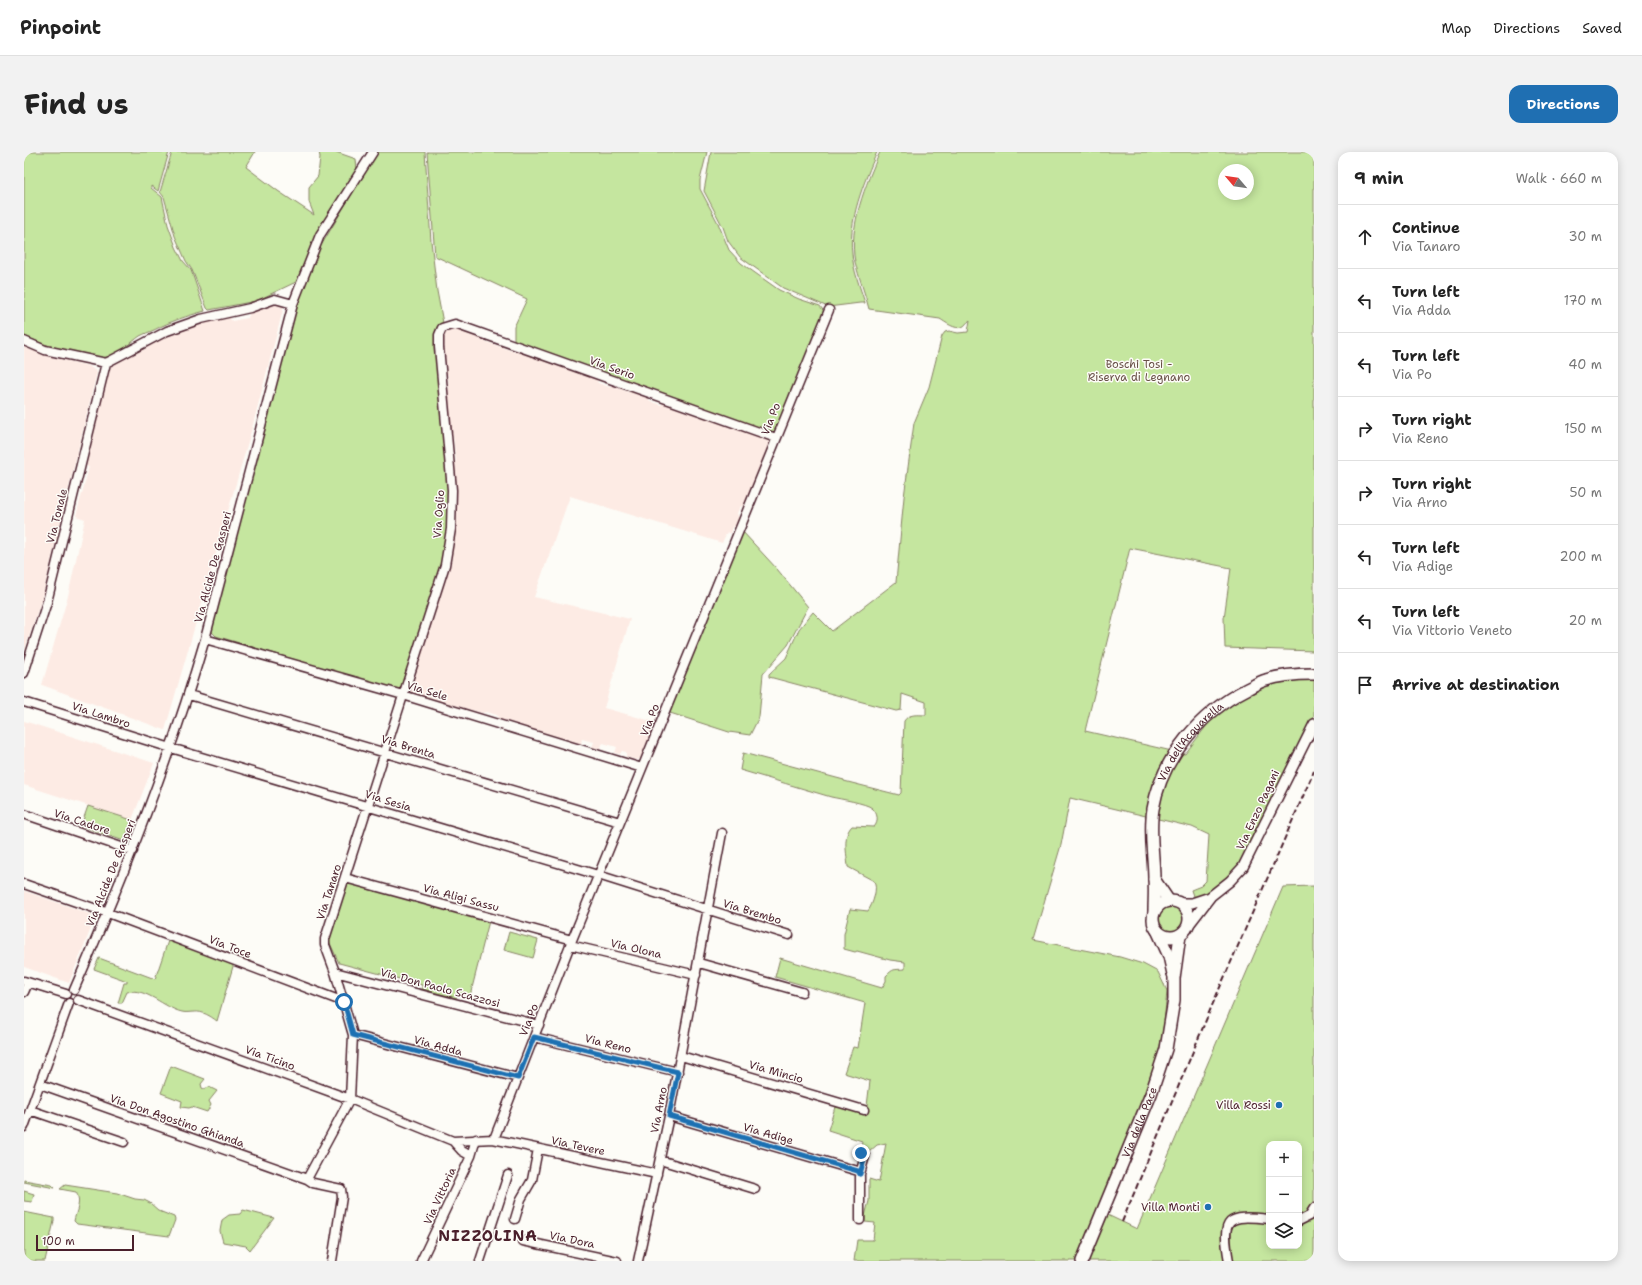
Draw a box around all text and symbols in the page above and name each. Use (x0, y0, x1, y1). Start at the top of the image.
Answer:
text: Pinpoint (20, 15, 101, 40)
text: Map (1442, 19, 1472, 37)
text: Directions (1494, 19, 1560, 37)
text: Saved (1582, 19, 1622, 37)
text: Find us (24, 85, 129, 123)
button: Directions (1509, 85, 1618, 123)
north arrow (1218, 164, 1254, 200)
text: 9 min (1354, 167, 1404, 189)
text: Walk · 660 m (1516, 170, 1602, 187)
text: Continue (1392, 218, 1460, 238)
icon: ahead (1354, 226, 1376, 248)
text: 30 m (1568, 228, 1602, 245)
text: Via Tanaro (1392, 238, 1460, 255)
text: Turn left (1392, 282, 1460, 302)
icon: left (1354, 290, 1376, 312)
text: 170 m (1564, 292, 1602, 309)
text: Via Adda (1392, 302, 1451, 319)
text: Turn left (1392, 346, 1460, 366)
street label: Via Serio (587, 353, 637, 383)
icon: left (1354, 354, 1376, 376)
text: 40 m (1568, 356, 1602, 373)
park label: Boschi Tosi - Riserva di Legnano (1088, 357, 1191, 385)
text: Via Po (1392, 366, 1432, 383)
street label: Via Po (758, 400, 784, 437)
text: Turn right (1392, 410, 1472, 430)
icon: right (1354, 418, 1376, 440)
text: 150 m (1564, 420, 1602, 437)
text: Via Reno (1392, 430, 1448, 447)
text: Turn right (1392, 474, 1472, 494)
icon: right (1354, 482, 1376, 504)
text: 50 m (1569, 484, 1602, 501)
street label: Via Tonale (43, 487, 71, 545)
street label: Via Oglio (430, 489, 448, 539)
text: Via Arno (1392, 494, 1448, 511)
street label: Via Alcide De Gasperi (191, 510, 235, 624)
text: Turn left (1392, 538, 1460, 558)
icon: left (1354, 546, 1376, 568)
text: 200 m (1560, 548, 1602, 565)
text: Via Adige (1392, 558, 1453, 575)
text: Turn left (1392, 602, 1460, 622)
icon: left (1354, 610, 1376, 632)
text: 20 m (1569, 612, 1602, 629)
text: Via Vittorio Veneto (1392, 622, 1512, 639)
icon: arrive (1354, 674, 1376, 696)
text: Arrive at destination (1392, 675, 1560, 695)
street label: Via Sele (404, 678, 450, 704)
street label: Via Lambro (70, 698, 133, 732)
street label: Via dell'Acquarella (1154, 698, 1226, 784)
street label: Via Po (637, 701, 663, 738)
street label: Via Brenta (379, 732, 437, 762)
street label: Via Enzo Pagani (1233, 768, 1283, 852)
street label: Via Sesia (363, 787, 413, 815)
street label: Via Cadore (52, 806, 112, 838)
street label: Via Alcide De Gasperi (83, 817, 139, 929)
street label: Via Tanaro (313, 862, 345, 922)
street label: Via Aligi Sassu (421, 881, 501, 915)
street label: Via Brembo (721, 896, 784, 928)
street label: Via Toce (206, 932, 254, 962)
street label: Via Olona (609, 936, 663, 962)
street label: Via Don Paolo Scazzosi (378, 965, 502, 1011)
route start (335, 993, 353, 1011)
street label: Via Po (516, 1001, 542, 1038)
street label: Via Reno (583, 1031, 633, 1057)
street label: Via Adda (412, 1032, 464, 1060)
street label: Via Ticino (243, 1042, 297, 1074)
street label: Via Mincio (747, 1057, 805, 1087)
street label: Via Arno (647, 1085, 671, 1134)
street label: Via della Pace (1118, 1085, 1160, 1160)
street label: Via Don Agostino Ghianda (108, 1091, 247, 1151)
place label: Villa Rossi (1216, 1098, 1271, 1113)
marker: Villa Rossi (1274, 1100, 1284, 1110)
street label: Via Adige (741, 1120, 795, 1148)
street label: Via Tevere (550, 1133, 606, 1159)
map controls (1266, 1141, 1302, 1249)
button: + (1266, 1141, 1302, 1177)
route end (852, 1144, 870, 1162)
street label: Via Vittoria (420, 1165, 460, 1227)
button: − (1266, 1177, 1302, 1213)
place label: Villa Monti (1141, 1200, 1200, 1215)
marker: Villa Monti (1203, 1202, 1213, 1212)
button: layers (1266, 1213, 1302, 1249)
district label: NIZZOLINA (438, 1226, 538, 1246)
street label: Via Dora (548, 1228, 596, 1252)
scale bar (36, 1233, 134, 1252)
text: 100 m (42, 1234, 75, 1249)

